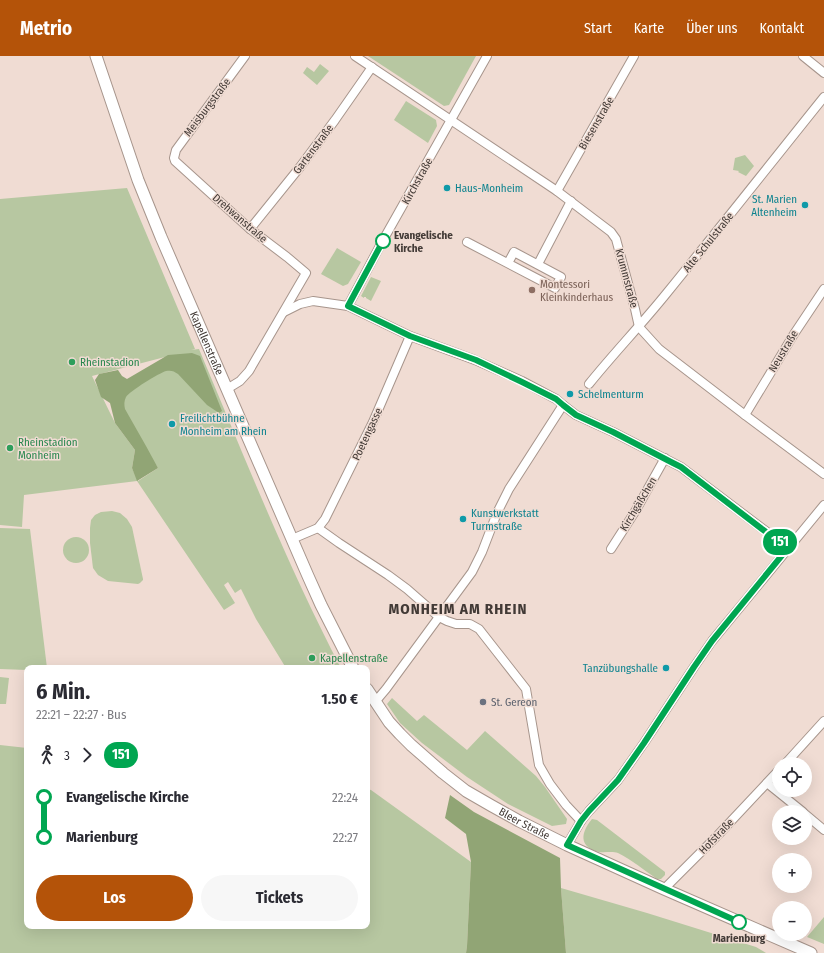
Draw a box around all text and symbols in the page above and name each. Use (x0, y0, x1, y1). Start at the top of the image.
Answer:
text: Metrio (20, 17, 72, 40)
text: Start (584, 20, 612, 37)
text: Karte (634, 20, 664, 37)
text: Über uns (686, 20, 738, 37)
text: Kontakt (760, 20, 804, 37)
street label: Meisburgstraße (181, 76, 234, 139)
street label: Biesenstraße (576, 95, 617, 152)
street label: Gartenstraße (291, 122, 336, 177)
street label: Kirchstraße (399, 156, 436, 207)
place label: Haus-Monheim (455, 182, 523, 195)
marker: Haus-Monheim (442, 183, 452, 193)
street label: Drehwanstraße (210, 191, 270, 246)
place label: St. Marien Altenheim (751, 193, 797, 219)
marker: St. Marien Altenheim (800, 200, 810, 210)
street label: Alte Schulstraße (680, 210, 736, 275)
place label: Evangelische Kirche (394, 229, 453, 255)
marker: Evangelische Kirche (375, 233, 391, 249)
street label: Krummstraße (612, 247, 641, 309)
place label: Montessori Kleinkinderhaus (540, 278, 613, 304)
marker: Montessori Kleinkinderhaus (527, 285, 537, 295)
street label: Kapellenstraße (187, 309, 226, 377)
street label: Neustraße (766, 328, 801, 374)
place label: Rheinstadion (80, 356, 140, 369)
marker: Rheinstadion (67, 357, 77, 367)
place label: Schelmenturm (578, 388, 644, 401)
marker: Schelmenturm (565, 389, 575, 399)
street label: Poetengasse (350, 406, 385, 462)
place label: Freilichtbühne Monheim am Rhein (180, 412, 267, 438)
marker: Freilichtbühne Monheim am Rhein (167, 419, 177, 429)
place label: Rheinstadion Monheim (18, 436, 78, 462)
marker: Rheinstadion Monheim (5, 443, 15, 453)
street label: Kirchgäßchen (617, 475, 660, 534)
place label: Kunstwerkstatt Turmstraße (471, 507, 539, 533)
marker: Kunstwerkstatt Turmstraße (458, 514, 468, 524)
line badge: 151 (757, 529, 803, 555)
text: 151 (771, 533, 789, 550)
district label: MONHEIM AM RHEIN (389, 600, 527, 618)
place label: Kapellenstraße (320, 652, 388, 665)
marker: Kapellenstraße (307, 653, 317, 663)
place label: Tanzübungshalle (583, 662, 658, 675)
marker: Tanzübungshalle (661, 663, 671, 673)
text: 6 Min. (36, 678, 90, 705)
text: 1.50 € (321, 690, 358, 708)
place label: St. Gereon (491, 696, 537, 709)
marker: St. Gereon (478, 697, 488, 707)
text: 22:21 – 22:27 · Bus (36, 707, 126, 722)
icon: walk (36, 744, 58, 766)
icon: forward (76, 744, 98, 766)
text: 151 (112, 746, 130, 763)
text: 3 (64, 748, 70, 763)
map controls (772, 757, 812, 941)
button: locate (772, 757, 812, 797)
text: Evangelische Kirche (66, 788, 189, 806)
text: 22:24 (332, 790, 358, 805)
street label: Bleer Straße (496, 805, 552, 842)
button: layers (772, 805, 812, 845)
street label: Hofstraße (696, 816, 736, 857)
text: Marienburg (66, 828, 138, 846)
text: 22:27 (333, 830, 358, 845)
button: + (772, 853, 812, 893)
button: Los (36, 875, 193, 921)
button: Tickets (201, 875, 358, 921)
button: − (772, 901, 812, 941)
marker: Marienburg (731, 914, 747, 930)
place label: Marienburg (713, 932, 766, 945)

